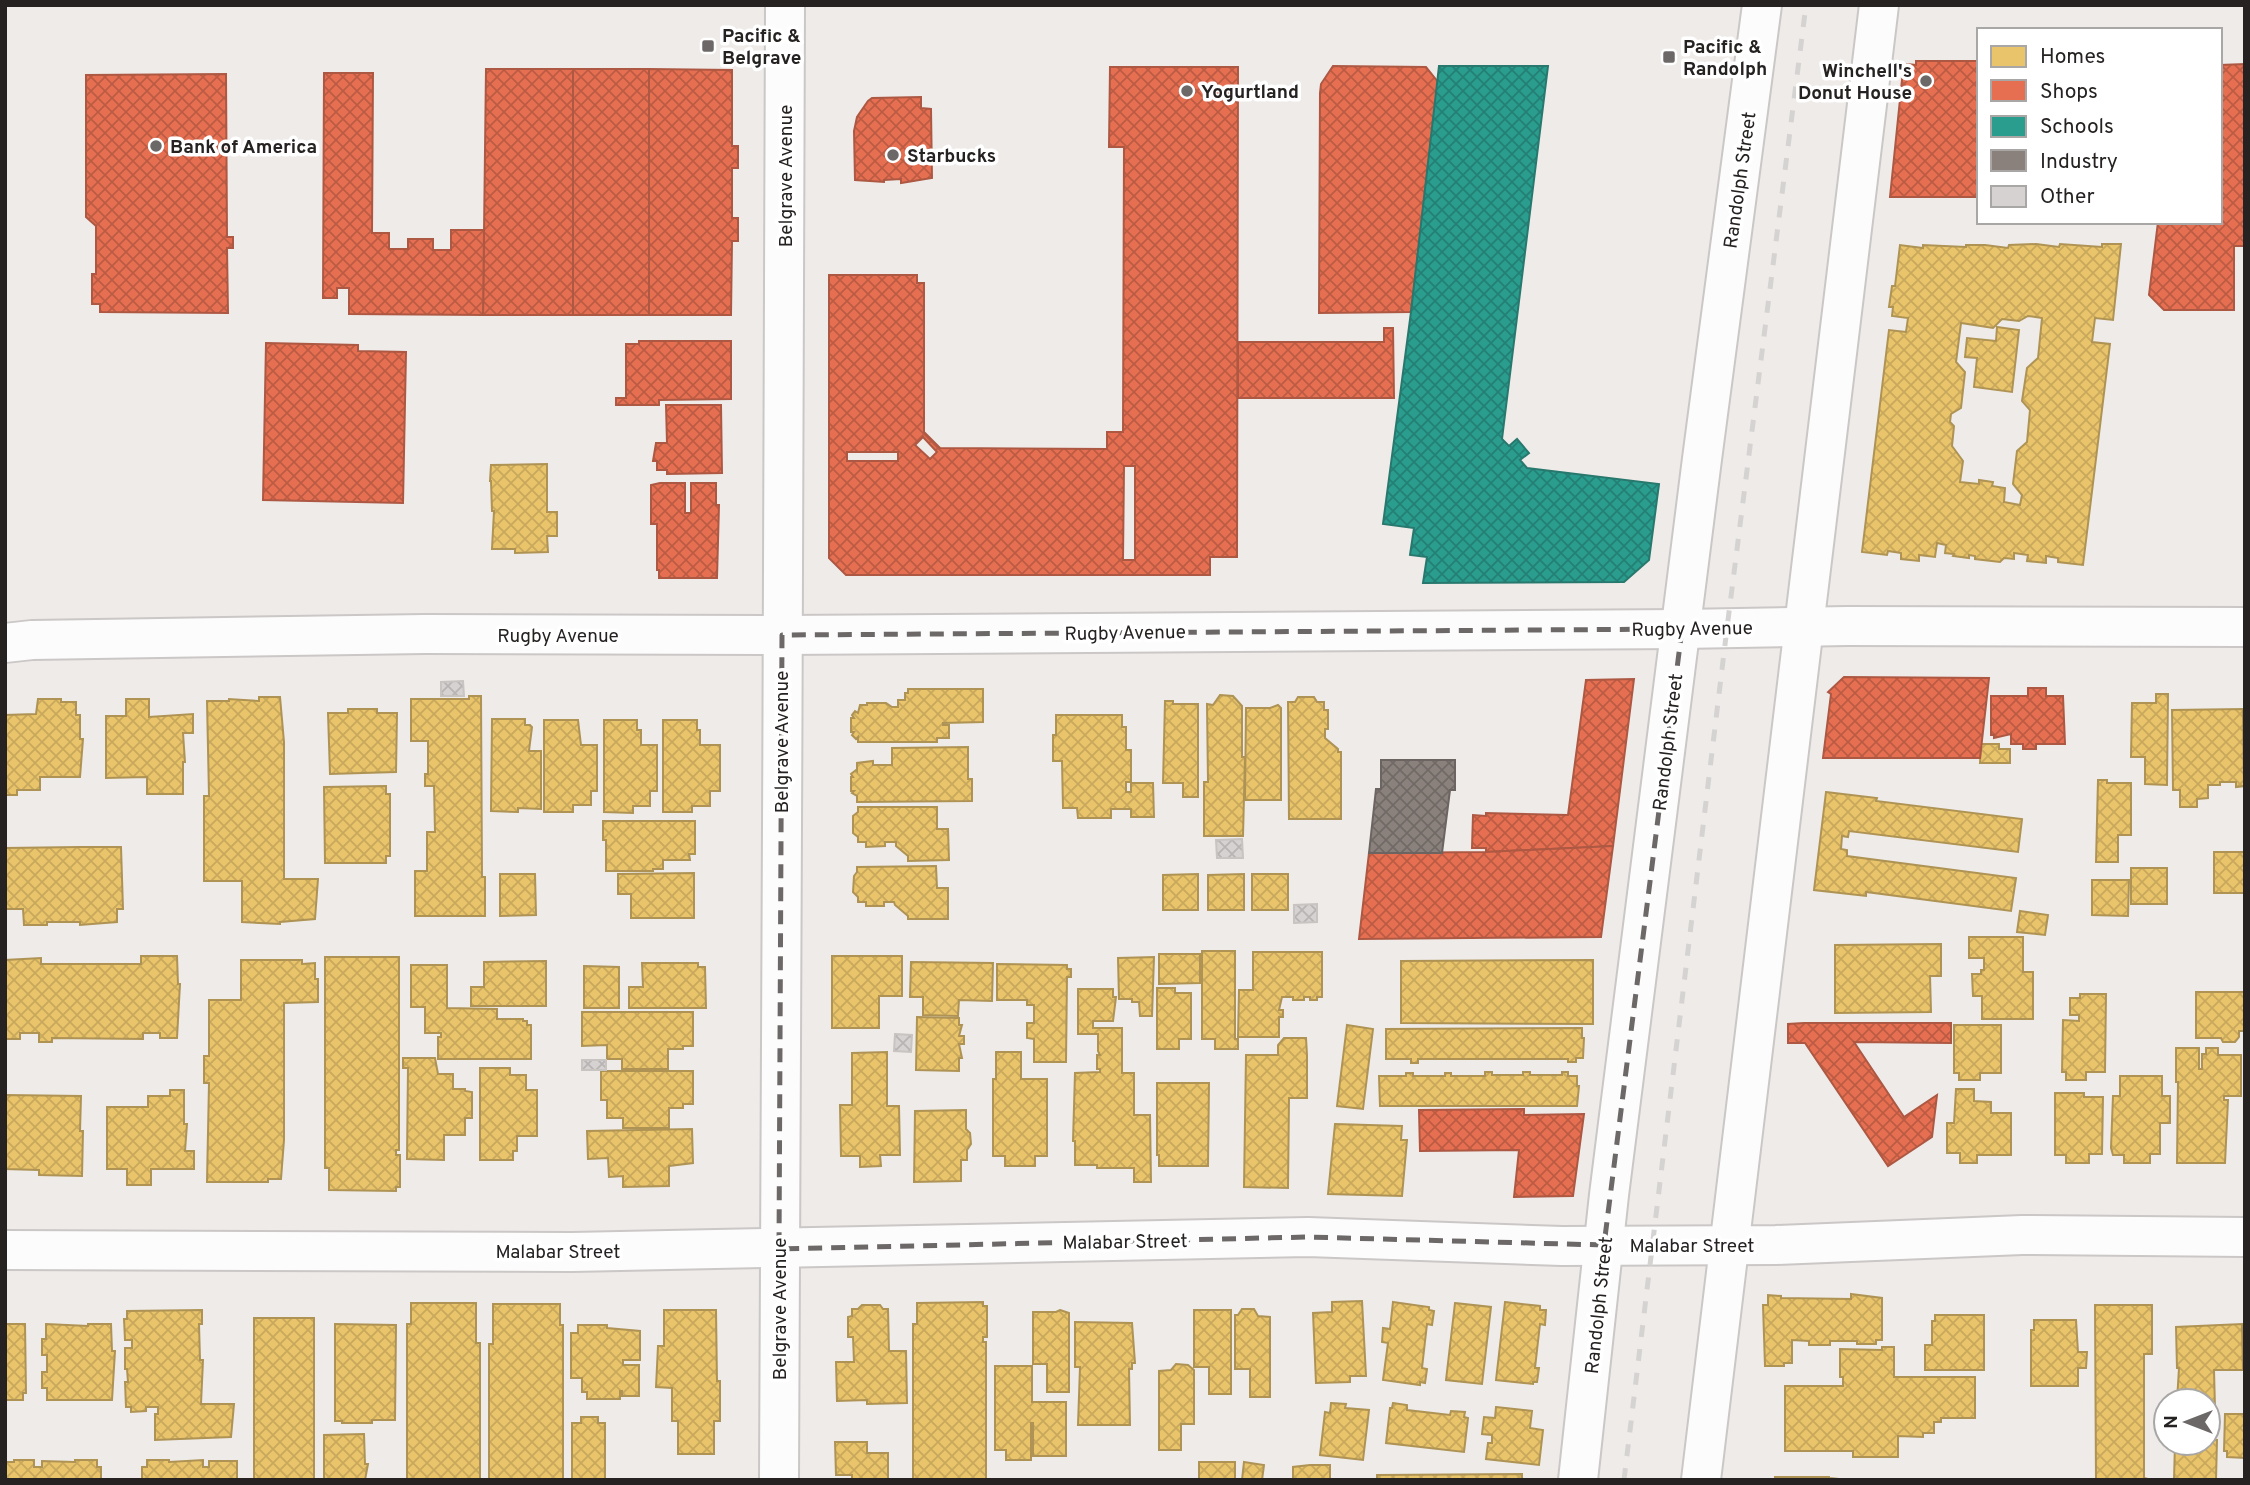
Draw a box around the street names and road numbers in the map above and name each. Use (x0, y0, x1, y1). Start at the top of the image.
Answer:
street label: Belgrave Avenue (775, 105, 799, 247)
street label: Randolph Street (1719, 110, 1762, 250)
street label: Rugby Avenue (1631, 617, 1753, 643)
street label: Rugby Avenue (1064, 621, 1186, 647)
street label: Rugby Avenue (497, 625, 619, 649)
street label: Belgrave Avenue (771, 671, 795, 813)
street label: Randolph Street (1649, 672, 1689, 812)
street label: Malabar Street (1062, 1230, 1188, 1256)
street label: Randolph Street (1581, 1235, 1619, 1375)
street label: Malabar Street (1629, 1235, 1755, 1259)
street label: Belgrave Avenue (769, 1238, 793, 1380)
street label: Malabar Street (495, 1241, 621, 1265)

